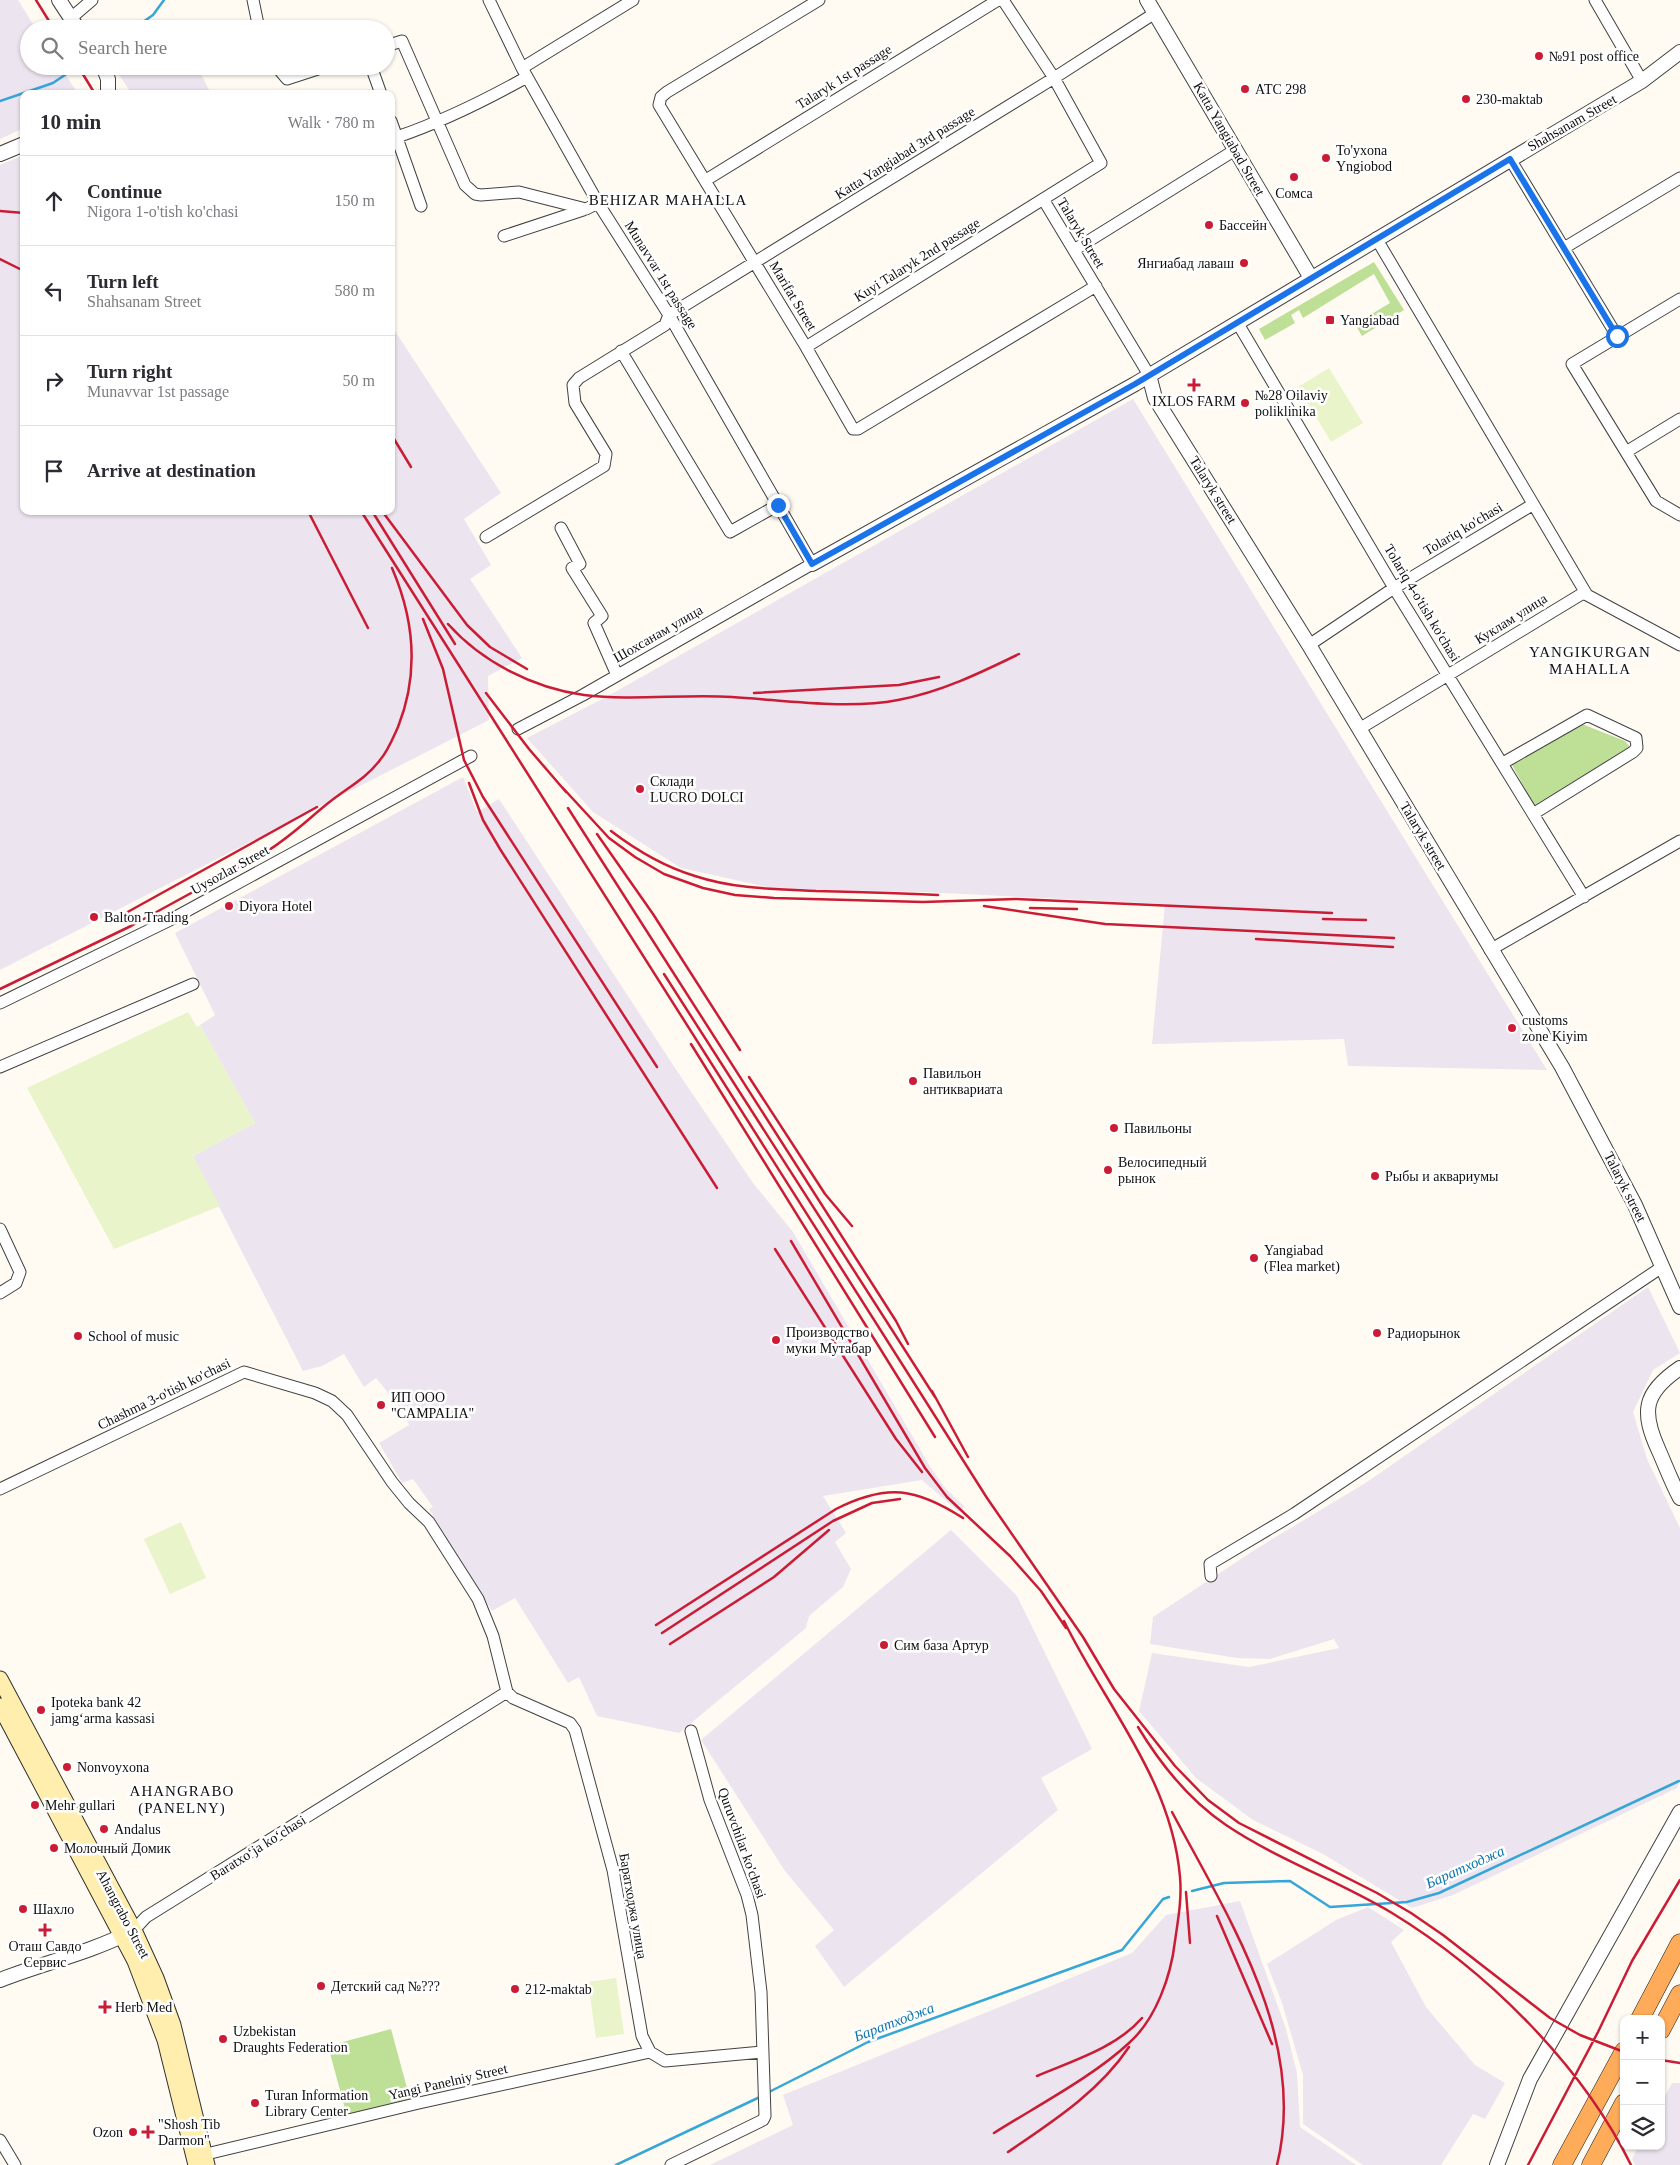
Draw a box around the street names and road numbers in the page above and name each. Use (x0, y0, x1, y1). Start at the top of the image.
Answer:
street label: Talaryk 1st passage (794, 42, 894, 112)
street label: Katta Yangiabad Street (1190, 80, 1268, 199)
street label: Shahsanam Street (1525, 91, 1619, 154)
street label: Katta Yangiabad 3rd passage (832, 104, 978, 202)
street label: Talaryk Street (1054, 195, 1108, 271)
street label: Kuyi Talaryk 2nd passage (851, 215, 983, 305)
street label: Munavvar 1st passage (622, 218, 700, 332)
street label: Marifat Street (766, 259, 820, 333)
street label: Talaryk street (1186, 454, 1240, 526)
street label: Tolariq ko'chasi (1421, 500, 1505, 558)
street label: Tolariq 4-o'tish ko'chasi (1381, 542, 1463, 664)
street label: Куклам улица (1472, 590, 1551, 647)
street label: Шохсанам улица (611, 602, 706, 666)
street label: Talaryk street (1397, 799, 1449, 873)
street label: Uysozlar Street (188, 842, 272, 898)
street label: Talaryk street (1601, 1150, 1649, 1225)
street label: Chashma 3-o'tish ko'chasi (95, 1355, 233, 1433)
street label: Quruvchilar ko'chasi (715, 1786, 769, 1900)
street label: Baratxoʻja koʻchasi (207, 1812, 309, 1884)
street label: Баратходжа улица (616, 1852, 650, 1961)
street label: Ahangrabo Street (93, 1867, 153, 1961)
street label: Yangi Panelniy Street (387, 2061, 509, 2103)

